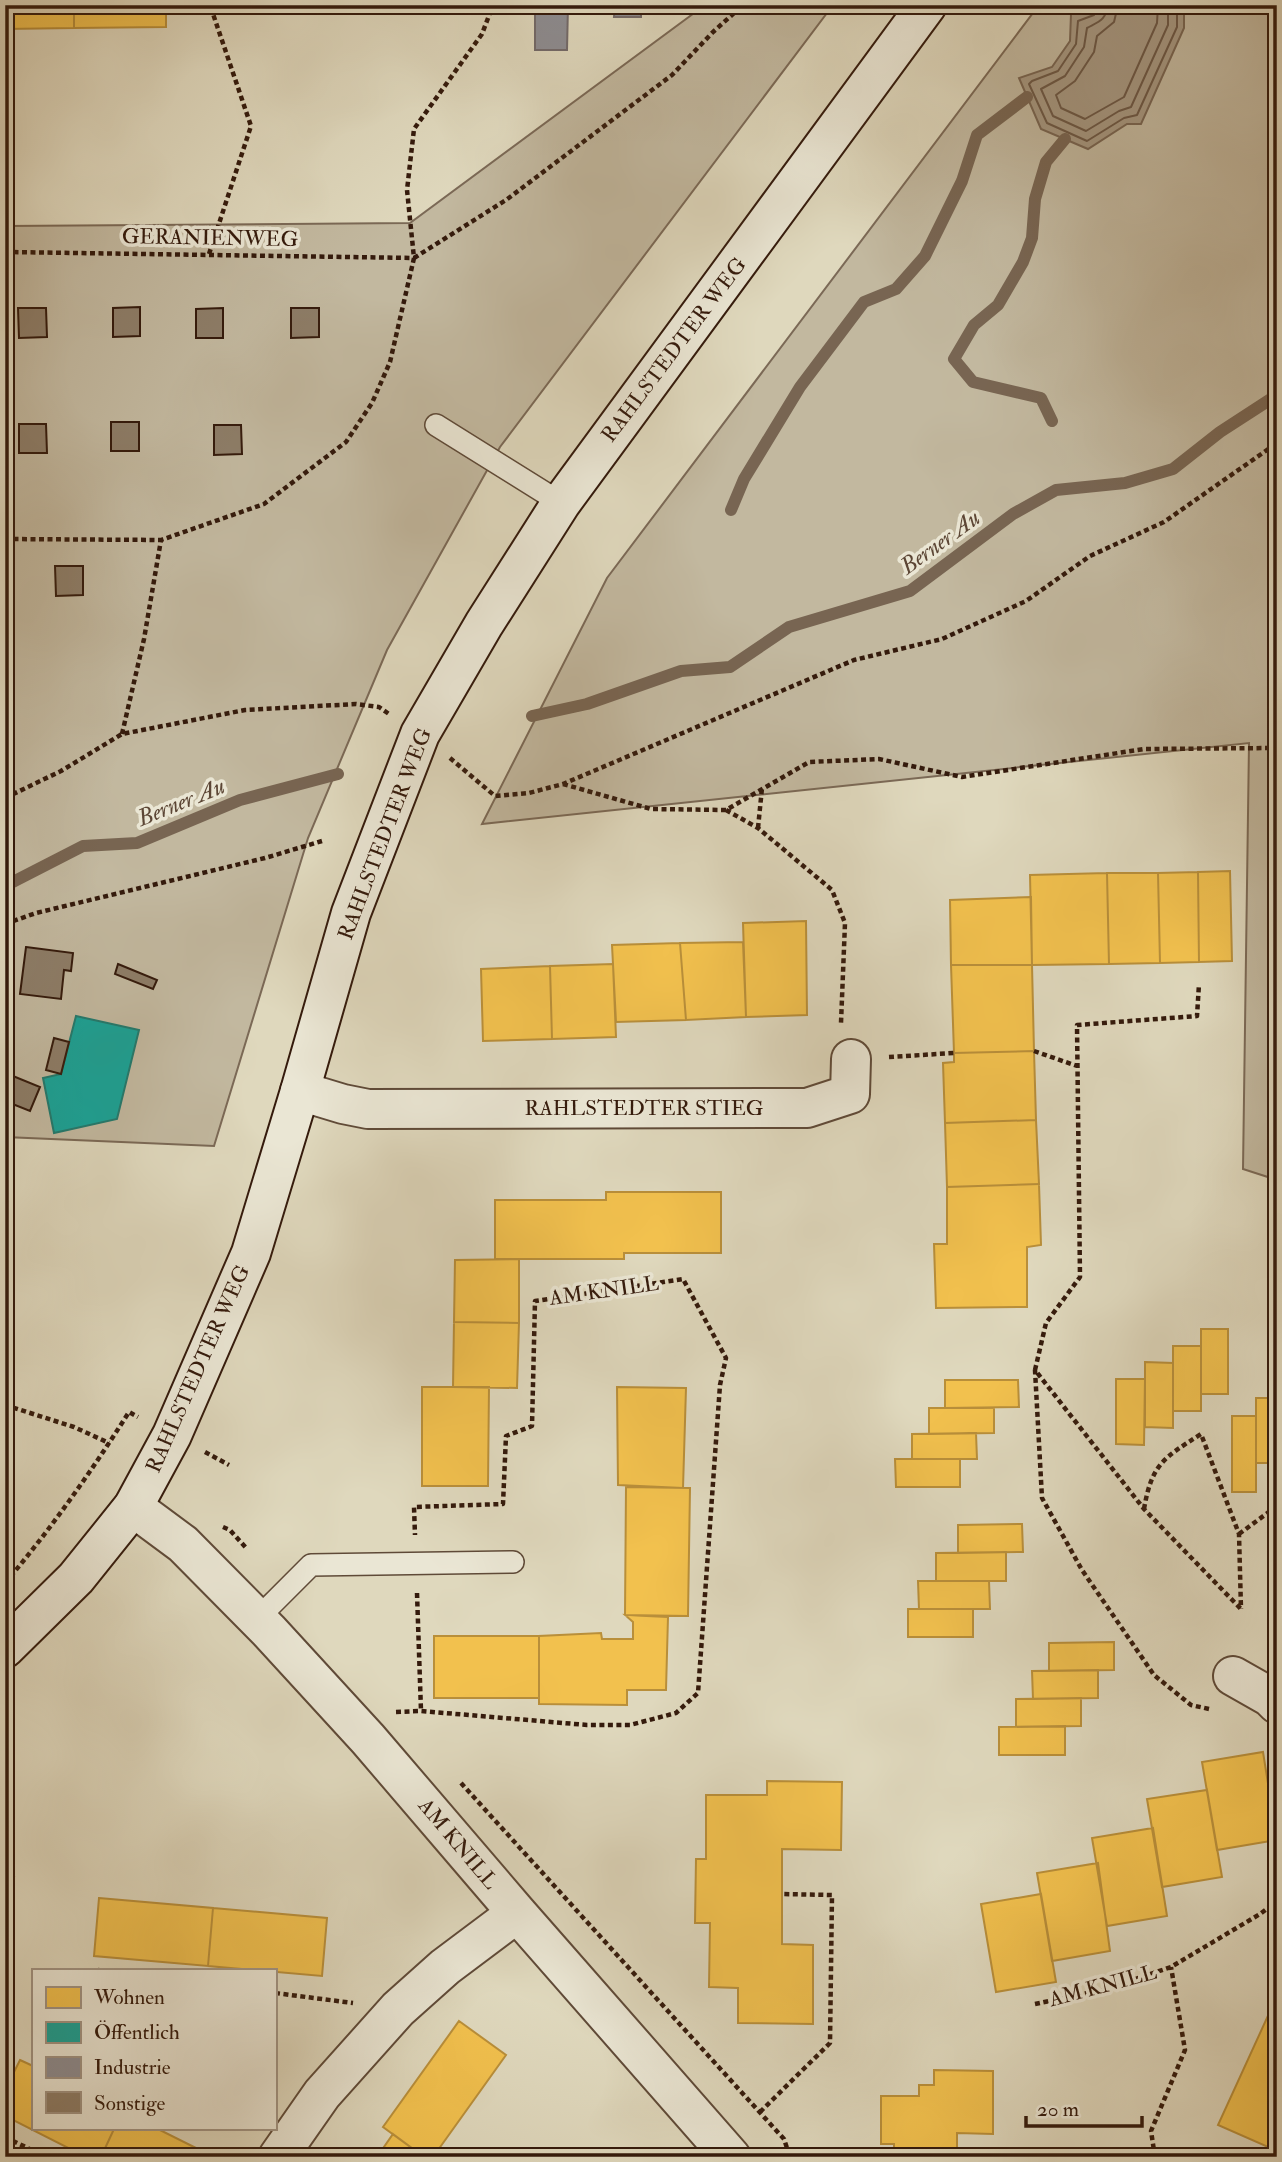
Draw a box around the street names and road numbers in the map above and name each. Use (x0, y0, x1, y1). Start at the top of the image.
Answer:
street label: GERANIENWEG (122, 223, 298, 253)
street label: RAHLSTEDTER WEG (596, 252, 752, 448)
street label: RAHLSTEDTER WEG (332, 724, 438, 944)
street label: RAHLSTEDTER STIEG (525, 1095, 764, 1122)
street label: RAHLSTEDTER WEG (140, 1261, 256, 1477)
street label: AM KNILL (546, 1270, 661, 1312)
street label: AM KNILL (412, 1792, 504, 1895)
street label: AM KNILL (1045, 1959, 1160, 2014)

